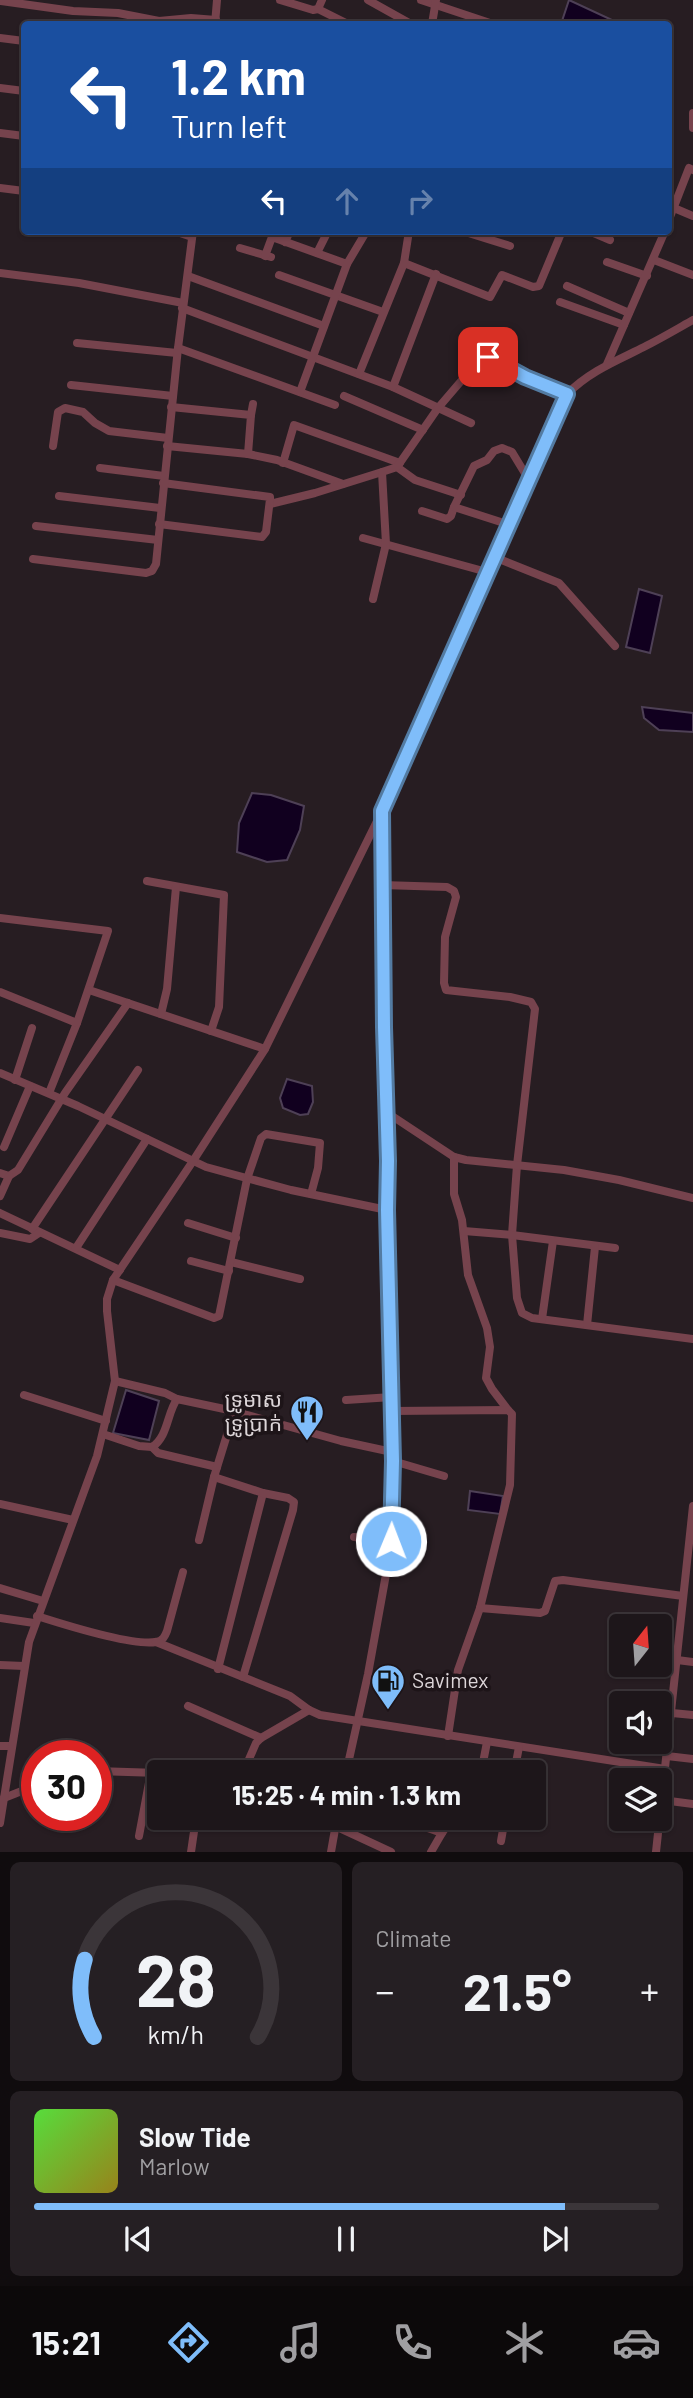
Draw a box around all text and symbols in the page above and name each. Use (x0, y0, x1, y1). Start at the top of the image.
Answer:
text: 1.2 km (171, 46, 306, 105)
icon: left (56, 49, 147, 140)
text: Turn left (171, 106, 288, 144)
icon: left (255, 182, 293, 220)
icon: ahead (328, 182, 366, 220)
icon: right (401, 182, 439, 220)
pin (458, 327, 518, 387)
icon: arrive (469, 338, 507, 376)
place label: ទ្រូមាស ទ្រូប្រាក់ (225, 1386, 282, 1438)
restaurant icon: ទ្រូមាស ទ្រូប្រាក់ (288, 1393, 326, 1442)
position arrow (354, 1504, 428, 1578)
north arrow (609, 1614, 672, 1676)
map controls (609, 1614, 672, 1831)
fuel station icon: Savimex (369, 1662, 407, 1711)
place label: Savimex (412, 1667, 488, 1692)
button: sound (609, 1691, 672, 1754)
speed limit sign: 30 (21, 1740, 112, 1831)
button: layers (609, 1768, 672, 1831)
text: 15:25 · 4 min · 1.3 km (232, 1779, 461, 1810)
text: Climate (376, 1924, 452, 1952)
text: 28 (136, 1935, 216, 2023)
text: 21.5° (463, 1959, 572, 2021)
text: − (376, 1967, 395, 2013)
text: + (640, 1967, 659, 2013)
text: km/h (147, 2019, 204, 2049)
text: Slow Tide (139, 2121, 251, 2152)
text: Marlow (139, 2152, 210, 2180)
icon: previous (119, 2220, 157, 2258)
icon: pause (327, 2220, 365, 2258)
icon: next (536, 2220, 574, 2258)
icon: directions (164, 2318, 213, 2367)
icon: music (276, 2318, 325, 2367)
icon: phone (388, 2318, 437, 2367)
icon: climate (500, 2318, 549, 2367)
icon: car (612, 2318, 661, 2367)
text: 15:21 (32, 2323, 101, 2361)

